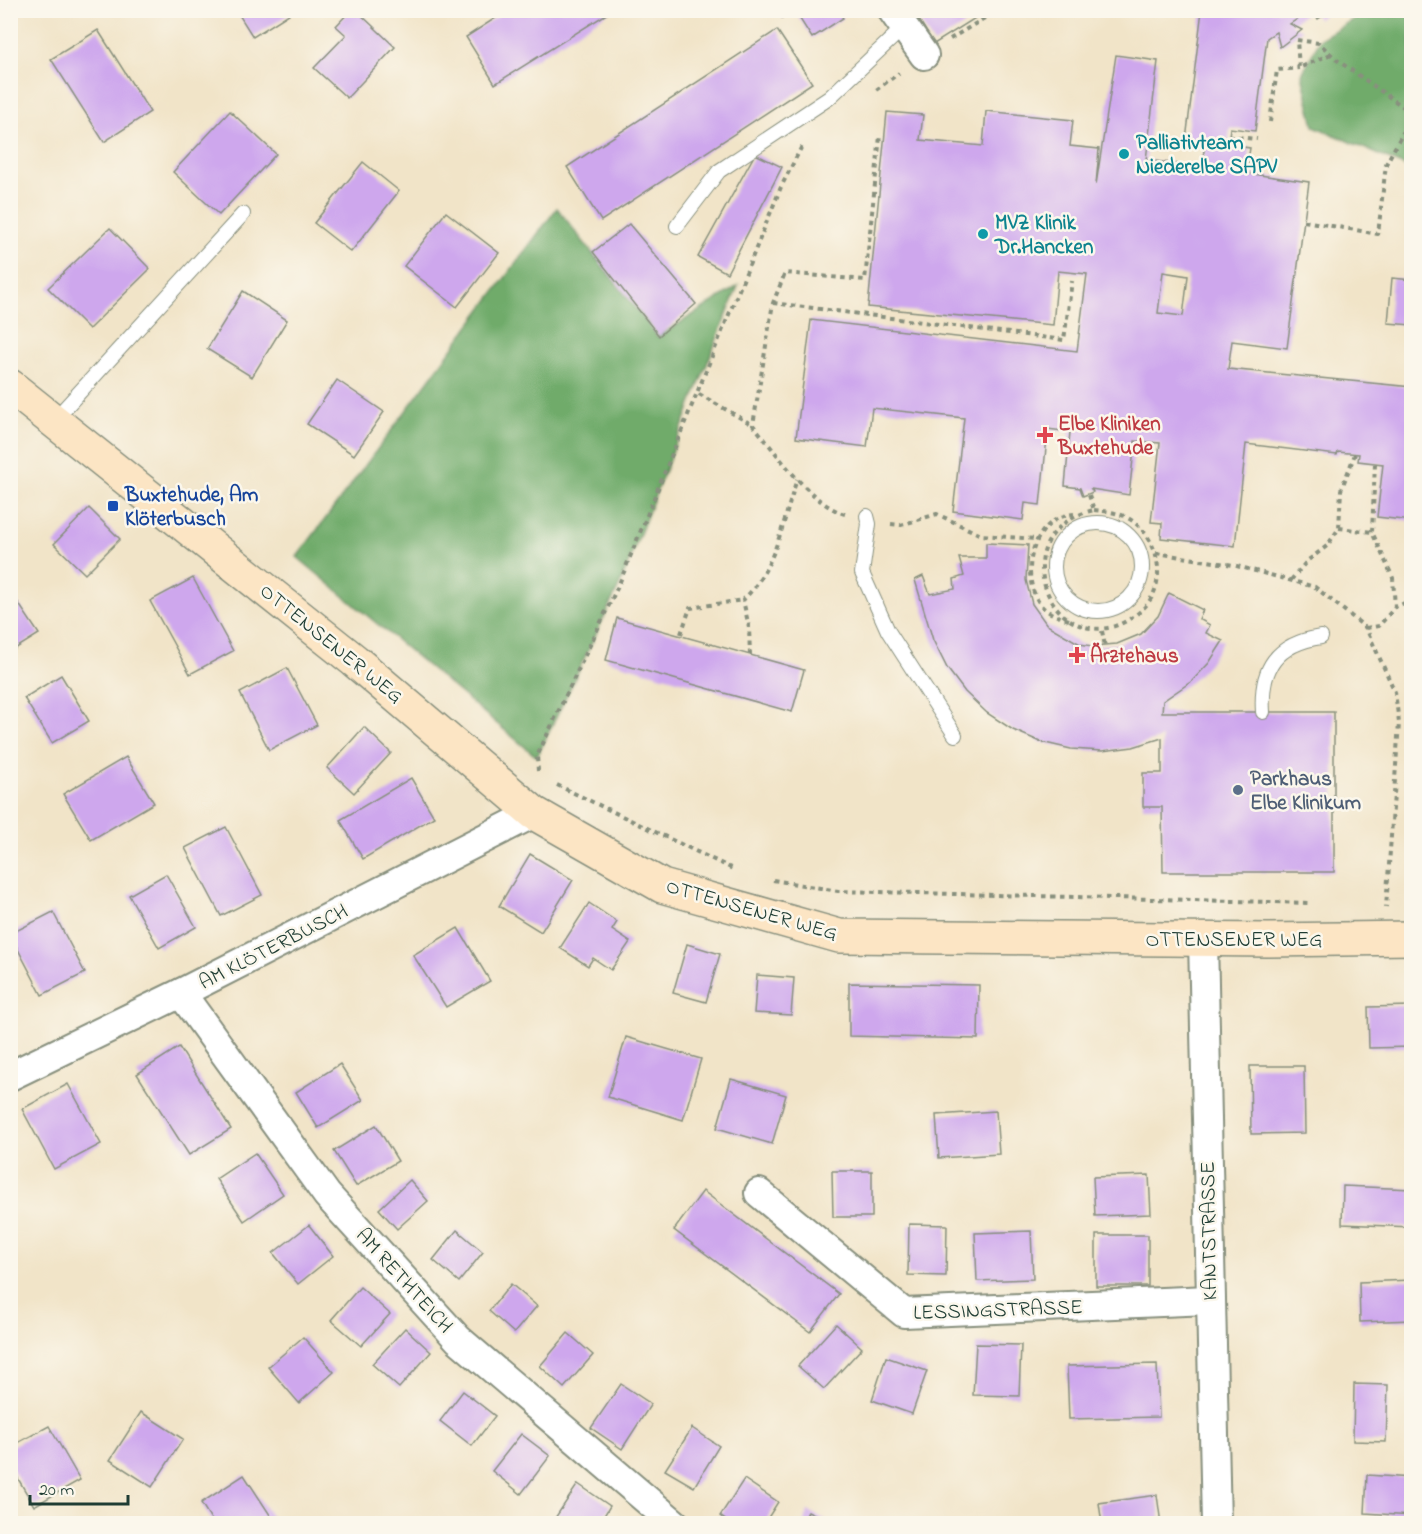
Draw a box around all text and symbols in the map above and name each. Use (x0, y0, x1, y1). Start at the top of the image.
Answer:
place label: Palliativteam Niederelbe SAPV (1136, 129, 1278, 183)
marker: Palliativteam Niederelbe SAPV (1117, 147, 1131, 161)
place label: MVZ Klinik Dr.Hancken (994, 209, 1093, 263)
marker: MVZ Klinik Dr.Hancken (976, 227, 990, 241)
place label: Elbe Kliniken Buxtehude (1057, 410, 1161, 464)
marker: Elbe Kliniken Buxtehude (1036, 426, 1054, 444)
place label: Buxtehude, Am Klöterbusch (124, 481, 258, 535)
marker: Buxtehude, Am Klöterbusch (106, 499, 120, 513)
street label: OTTENSENER WEG (253, 577, 409, 712)
place label: Ärztehaus (1090, 642, 1179, 672)
marker: Ärztehaus (1068, 646, 1086, 664)
place label: Parkhaus Elbe Klinikum (1250, 765, 1361, 819)
marker: Parkhaus Elbe Klinikum (1231, 783, 1245, 797)
street label: OTTENSENER WEG (662, 872, 841, 950)
street label: AM KLÖTERBUSCH (194, 897, 354, 998)
street label: OTTENSENER WEG (1146, 926, 1322, 956)
street label: KANTSTRASSE (1194, 1161, 1226, 1301)
street label: AM RETHTEICH (348, 1222, 459, 1341)
street label: LESSINGSTRASSE (913, 1293, 1083, 1329)
scale bar (30, 1468, 128, 1506)
text: 20 m (39, 1478, 74, 1504)

